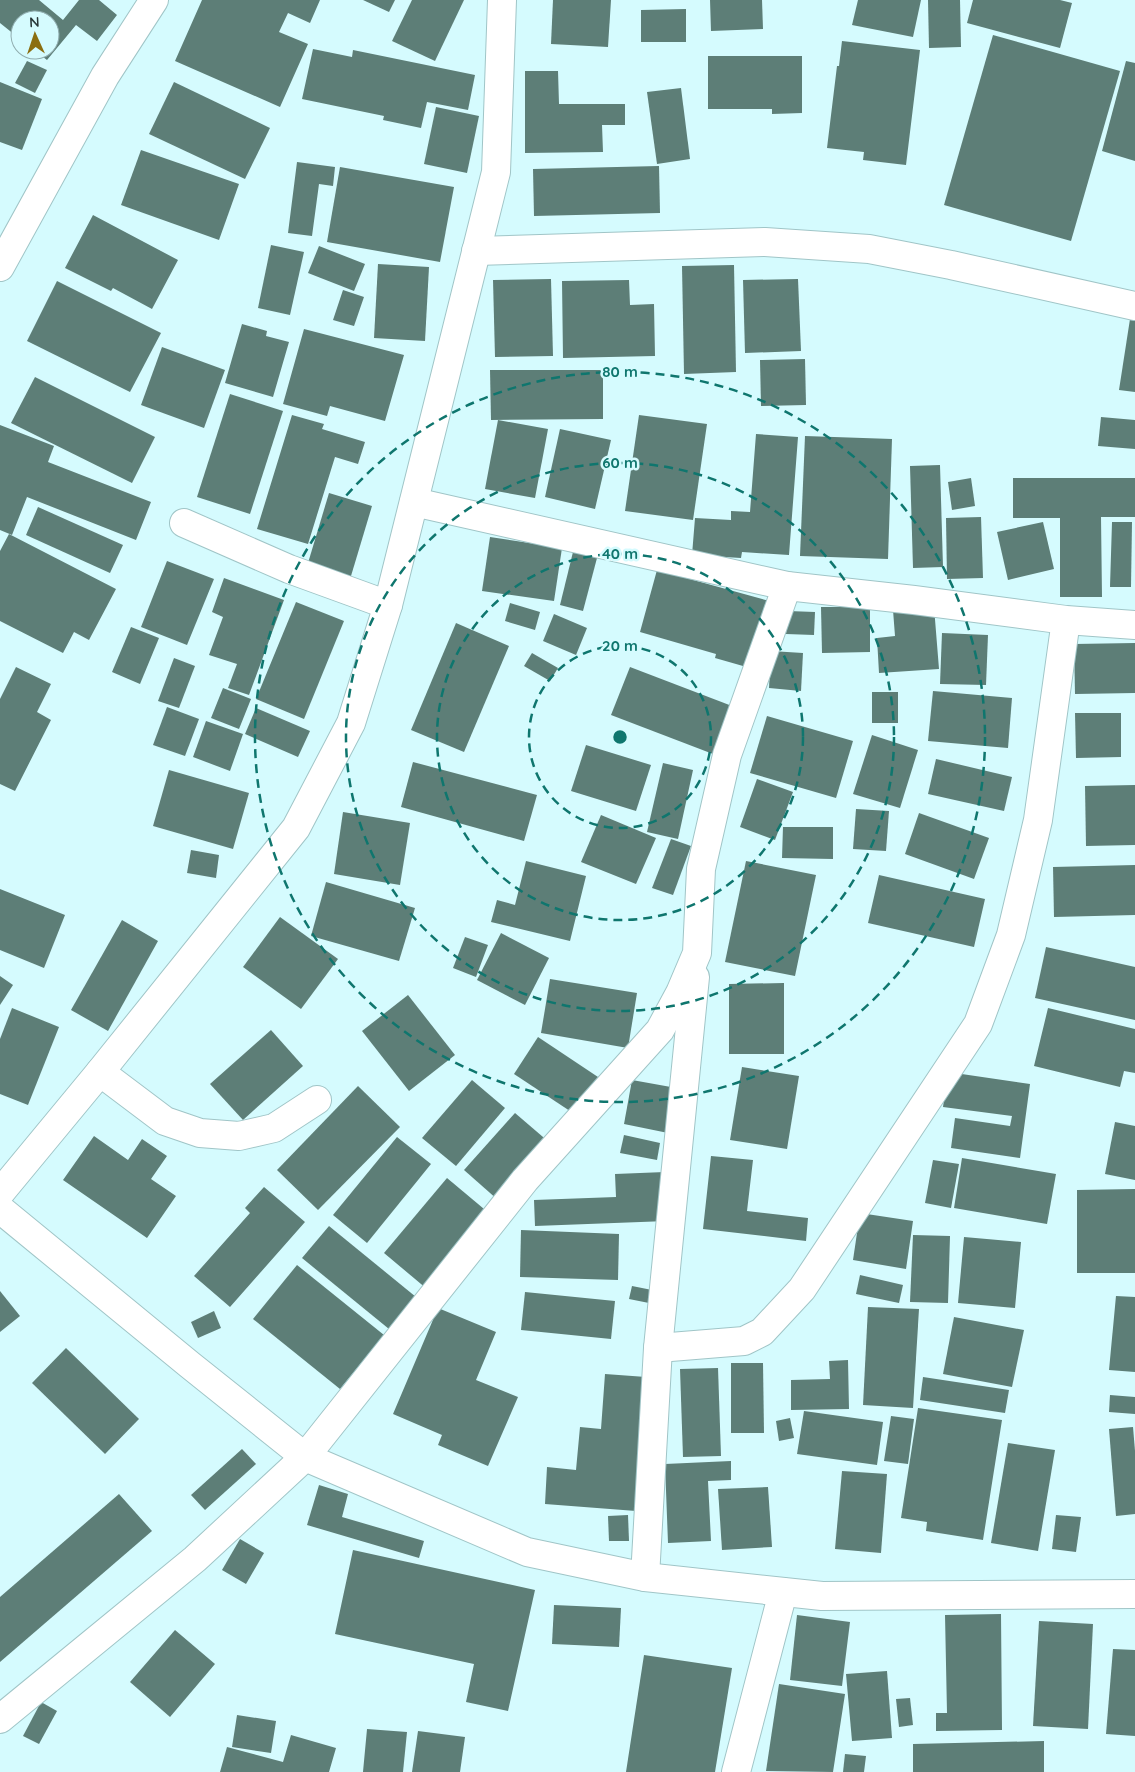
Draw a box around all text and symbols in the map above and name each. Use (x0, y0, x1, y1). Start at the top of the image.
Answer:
north arrow (10, 10, 60, 60)
text: N (29, 13, 40, 31)
text: 80 m (602, 362, 638, 381)
text: 60 m (602, 453, 638, 472)
text: 40 m (602, 544, 638, 563)
text: 20 m (602, 636, 638, 655)
centre of rings (611, 728, 629, 746)

